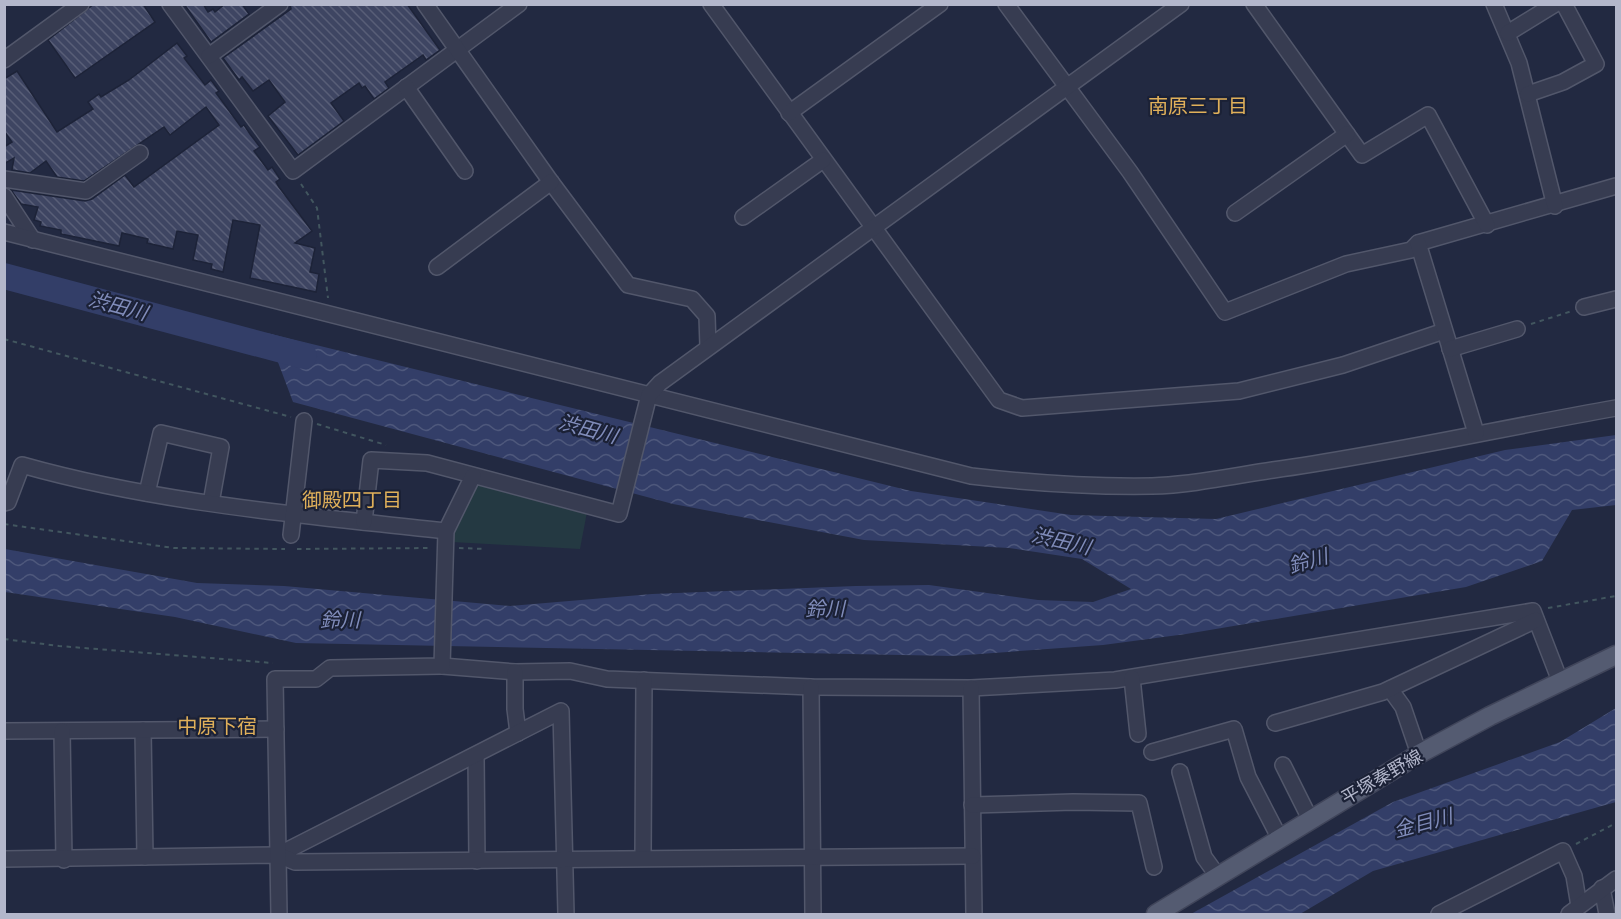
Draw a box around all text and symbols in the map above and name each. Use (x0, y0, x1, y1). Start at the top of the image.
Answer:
district label: 南原三丁目 (1148, 95, 1248, 121)
water label: 渋田川 (85, 288, 152, 329)
water label: 渋田川 (555, 411, 622, 452)
district label: 御殿四丁目 (302, 489, 402, 515)
water label: 渋田川 (1028, 524, 1095, 563)
water label: 鈴川 (1286, 544, 1333, 581)
water label: 鈴川 (805, 598, 847, 624)
water label: 鈴川 (320, 609, 362, 635)
district label: 中原下宿 (177, 715, 257, 741)
street label: 平塚秦野線 (1338, 746, 1427, 811)
water label: 金目川 (1391, 804, 1458, 845)

